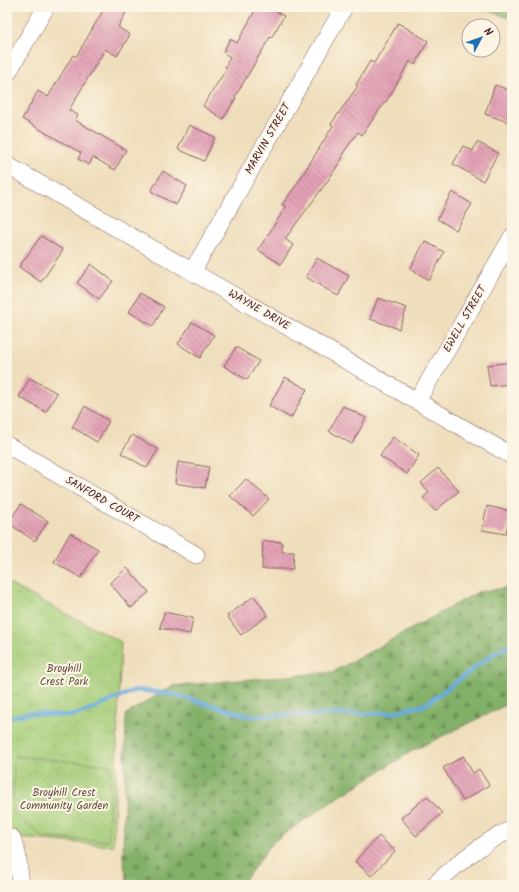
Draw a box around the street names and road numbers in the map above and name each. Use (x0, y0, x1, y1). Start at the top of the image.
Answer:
street label: MARVIN STREET (240, 99, 296, 178)
street label: EWELL STREET (439, 281, 492, 356)
street label: WAYNE DRIVE (225, 285, 294, 335)
street label: SANFORD COURT (62, 472, 143, 529)

